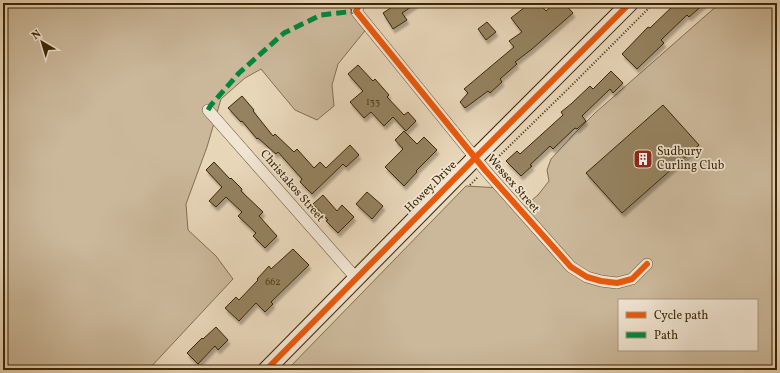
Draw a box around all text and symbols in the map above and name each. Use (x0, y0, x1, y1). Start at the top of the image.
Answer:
north arrow (22, 22, 62, 62)
text: N (29, 27, 45, 44)
house number: 133 (366, 95, 380, 109)
place label: Sudbury Curling Club (657, 144, 725, 174)
street label: Christakos Street (256, 147, 328, 225)
building icon: Sudbury Curling Club (632, 148, 654, 170)
street label: Wessex Street (483, 151, 543, 217)
street label: Howey Drive (401, 157, 461, 217)
house number: 662 (265, 275, 281, 289)
legend (618, 299, 758, 351)
text: Cycle path (654, 308, 709, 324)
text: Path (654, 328, 678, 344)

